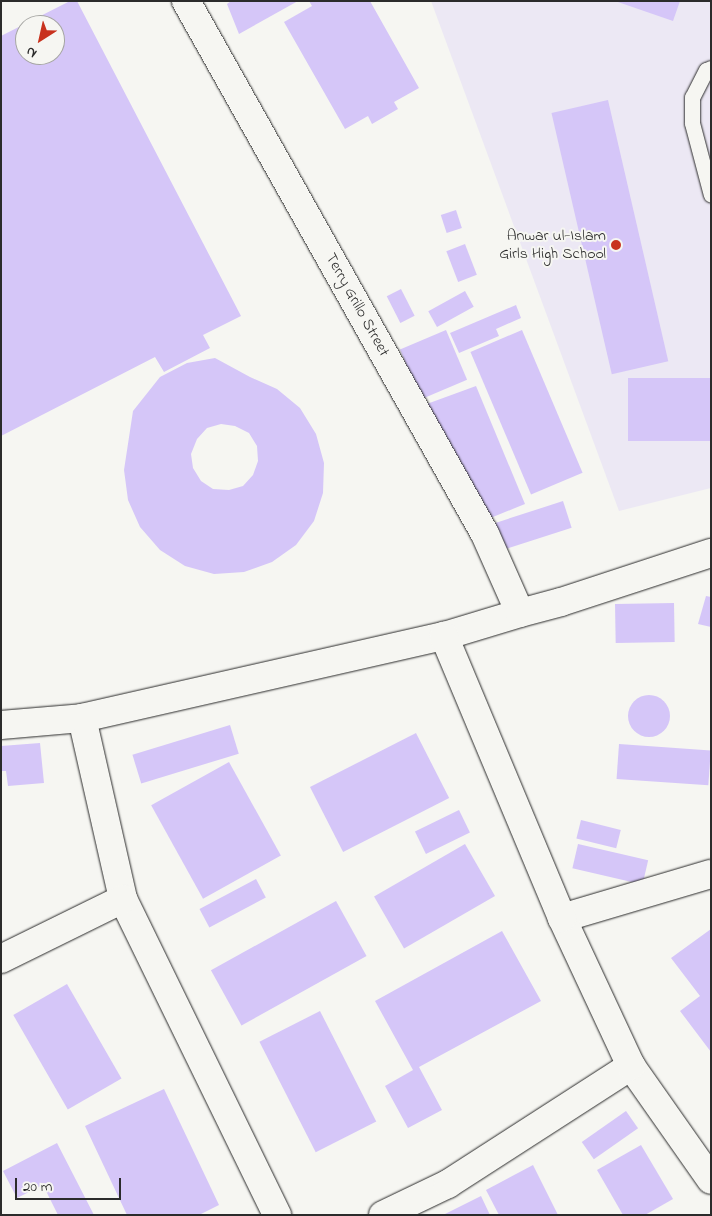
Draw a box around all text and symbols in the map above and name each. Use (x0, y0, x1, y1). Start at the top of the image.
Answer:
north arrow (15, 15, 65, 65)
text: N (22, 41, 42, 63)
place label: Anwar ul-Islam Girls High School (499, 226, 606, 264)
marker: Anwar ul-Islam Girls High School (610, 239, 622, 251)
street label: Terry Grillo Street (321, 250, 393, 360)
scale bar (18, 1168, 124, 1200)
text: 20 m (23, 1176, 52, 1198)

